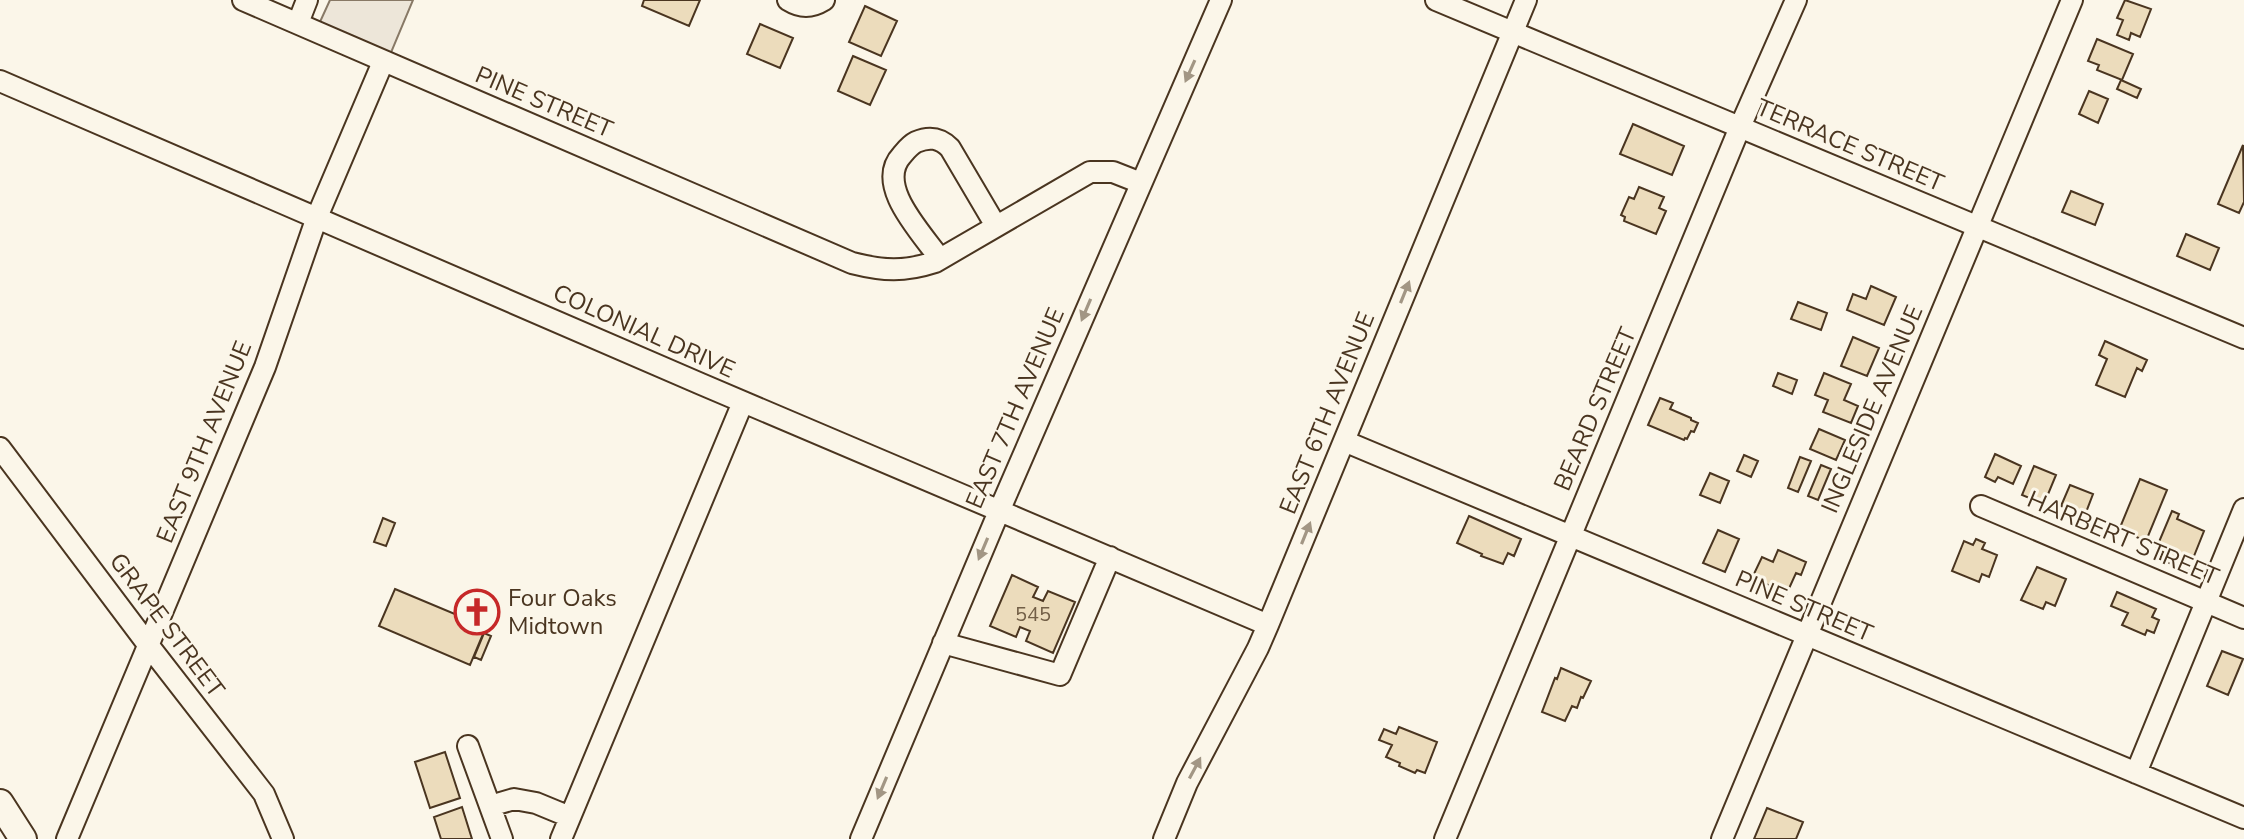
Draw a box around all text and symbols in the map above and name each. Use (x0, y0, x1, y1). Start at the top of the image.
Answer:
street label: PINE STREET (470, 59, 618, 146)
one-way arrow (1183, 60, 1196, 83)
street label: TERRACE STREET (1751, 91, 1949, 199)
street label: COLONIAL DRIVE (548, 277, 740, 385)
one-way arrow (1399, 280, 1412, 304)
one-way arrow (1079, 298, 1092, 322)
street label: INGLESIDE AVENUE (1814, 300, 1930, 518)
street label: EAST 7TH AVENUE (958, 303, 1072, 513)
street label: EAST 6TH AVENUE (1272, 307, 1382, 519)
street label: BEARD STREET (1546, 322, 1644, 496)
street label: EAST 9TH AVENUE (149, 336, 259, 548)
street label: HARBERT STREET (2022, 483, 2224, 593)
one-way arrow (1300, 521, 1313, 545)
one-way arrow (977, 537, 990, 561)
street label: GRAPE STREET (102, 546, 232, 704)
street label: PINE STREET (1730, 563, 1878, 650)
place label: Four Oaks Midtown (508, 582, 617, 642)
church icon: Four Oaks Midtown (453, 588, 501, 636)
house number: 545 (1015, 601, 1051, 628)
one-way arrow (1189, 756, 1202, 779)
one-way arrow (876, 776, 889, 800)

